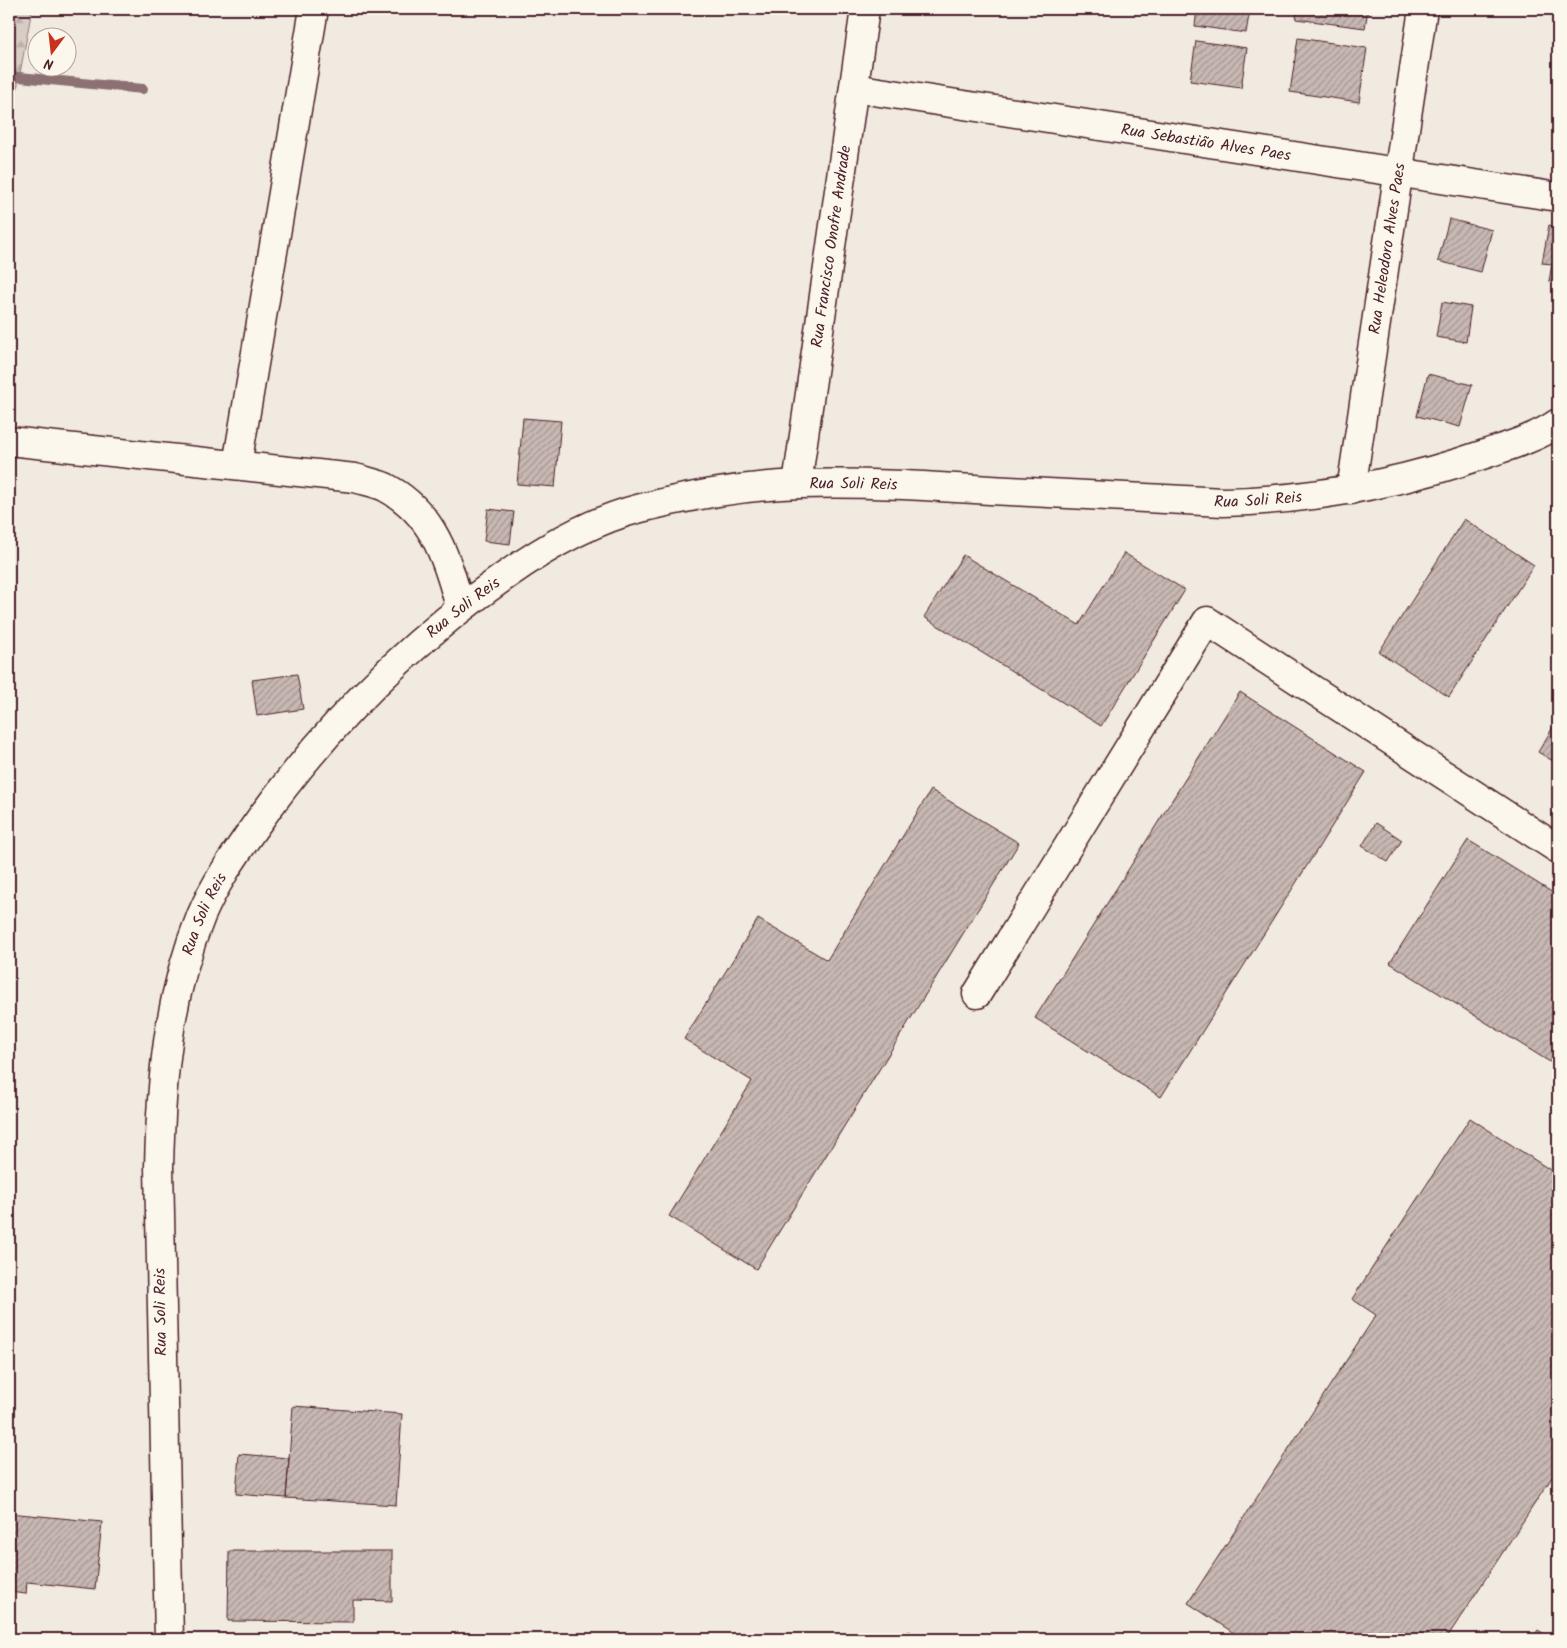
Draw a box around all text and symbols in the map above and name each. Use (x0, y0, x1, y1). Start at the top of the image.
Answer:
north arrow (28, 28, 78, 78)
text: N (42, 52, 56, 75)
street label: Rua Sebastião Alves Paes (1119, 117, 1293, 168)
street label: Rua Francisco Onofre Andrade (804, 144, 858, 349)
street label: Rua Heleodoro Alves Paes (1362, 161, 1412, 336)
street label: Rua Soli Reis (809, 471, 898, 497)
street label: Rua Soli Reis (1213, 484, 1303, 515)
street label: Rua Soli Reis (421, 571, 505, 645)
street label: Rua Soli Reis (175, 868, 233, 959)
street label: Rua Soli Reis (148, 1268, 174, 1356)

